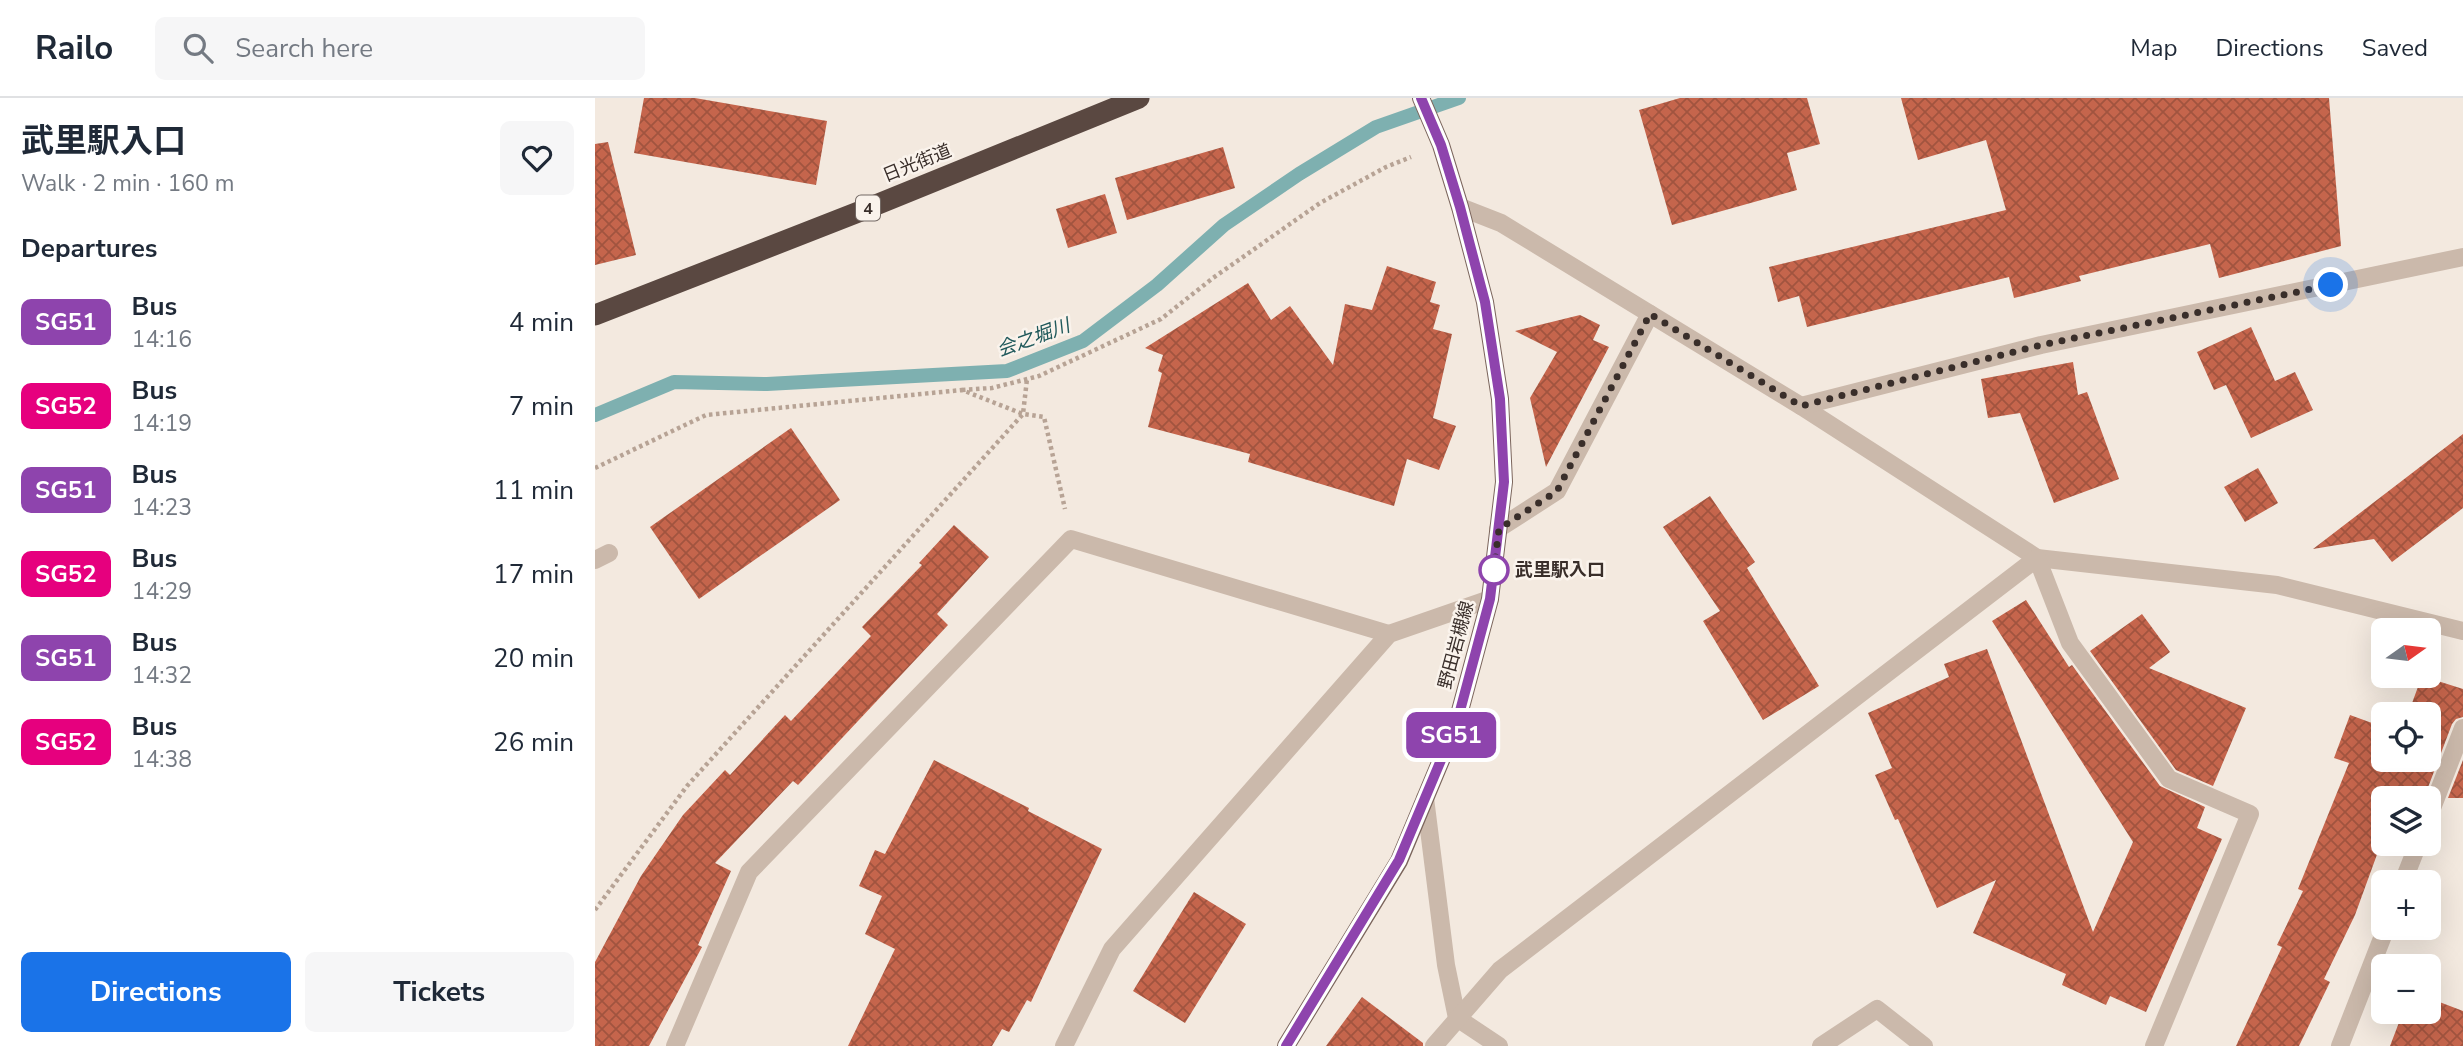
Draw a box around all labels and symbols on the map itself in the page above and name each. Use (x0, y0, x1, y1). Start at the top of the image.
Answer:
street label: 日光街道 (879, 138, 955, 188)
road number: 4 (856, 195, 880, 220)
your location (2313, 267, 2348, 302)
water label: 会之堀川 (993, 312, 1075, 363)
marker: 武里駅入口 (1479, 555, 1509, 585)
place label: 武里駅入口 (1515, 558, 1605, 582)
street label: 野田岩槻線 (1433, 598, 1479, 692)
north arrow (2371, 618, 2441, 688)
line badge: SG51 (1402, 712, 1500, 758)

